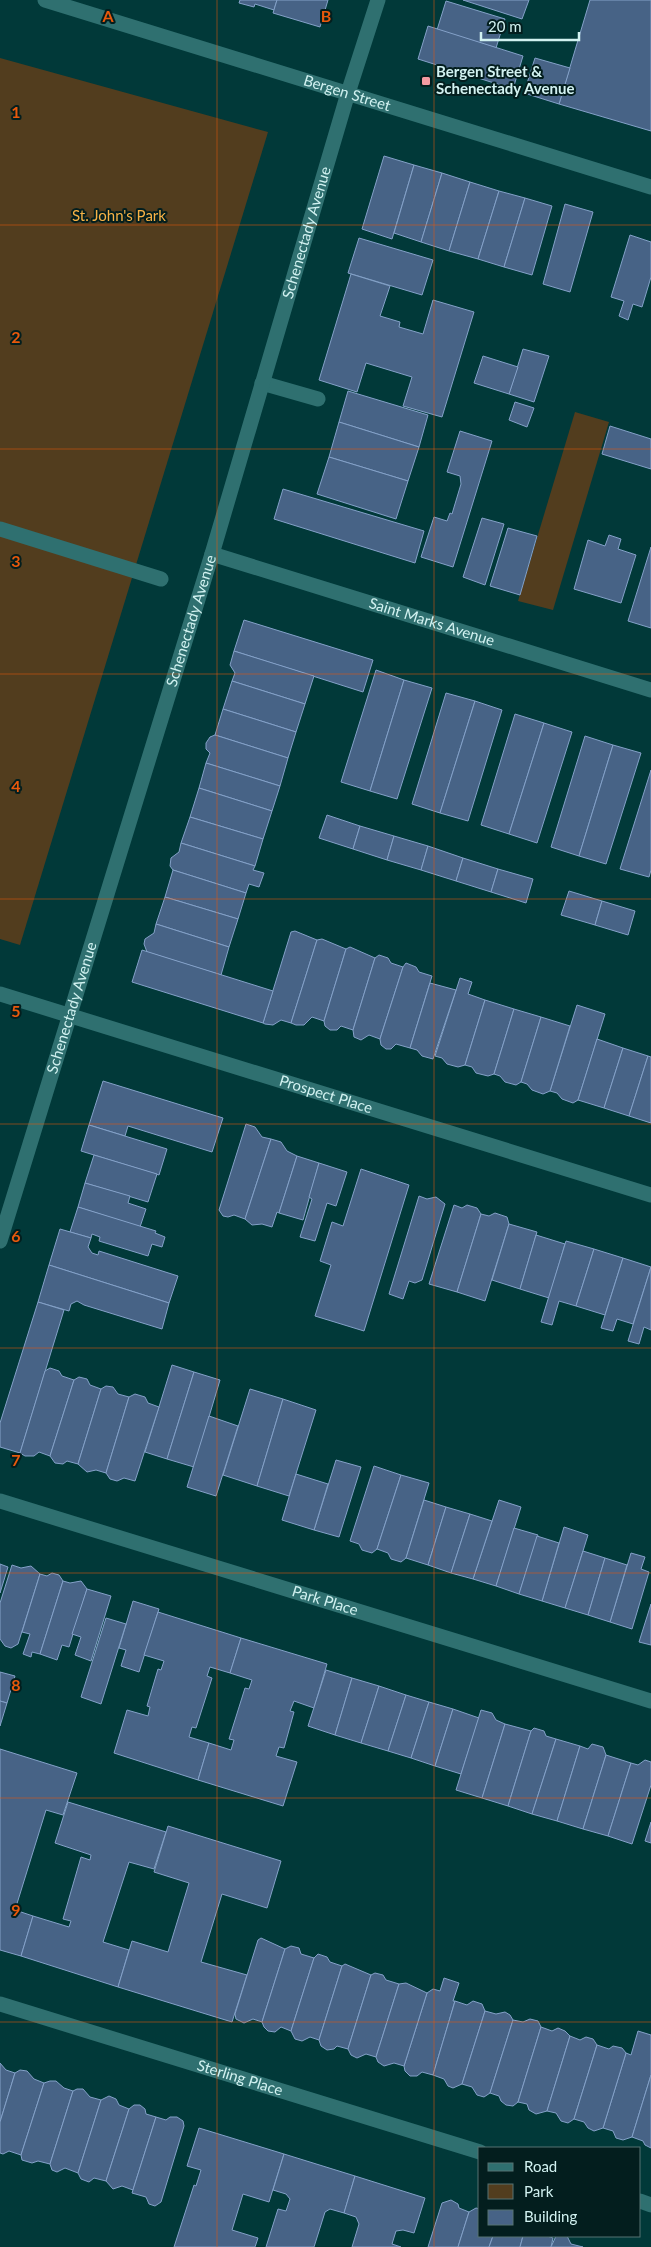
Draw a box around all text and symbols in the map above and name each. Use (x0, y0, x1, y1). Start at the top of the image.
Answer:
text: A (101, 6, 114, 25)
text: B (321, 6, 331, 25)
scale bar (481, 10, 578, 42)
text: 20 m (488, 17, 522, 35)
place label: Bergen Street & Schenectady Avenue (436, 62, 574, 97)
street label: Bergen Street (302, 70, 394, 114)
marker: Bergen Street & Schenectady Avenue (420, 75, 432, 87)
text: 1 (11, 102, 21, 121)
street label: Schenectady Avenue (278, 164, 334, 300)
park label: St. John's Park (72, 206, 166, 224)
text: 2 (11, 327, 21, 346)
text: 3 (11, 551, 21, 570)
street label: Schenectady Avenue (162, 553, 219, 689)
street label: Saint Marks Avenue (367, 593, 497, 649)
text: 4 (11, 776, 21, 795)
street label: Schenectady Avenue (42, 940, 100, 1076)
text: 5 (11, 1001, 21, 1020)
street label: Prospect Place (277, 1071, 375, 1117)
text: 6 (11, 1226, 21, 1245)
text: 7 (11, 1450, 21, 1469)
street label: Park Place (290, 1581, 361, 1619)
text: 8 (11, 1675, 21, 1694)
text: 9 (11, 1900, 21, 1919)
street label: Sterling Place (195, 2055, 285, 2099)
legend (478, 2147, 641, 2237)
text: Road (524, 2157, 557, 2175)
text: Park (524, 2182, 554, 2200)
text: Building (524, 2207, 577, 2225)

